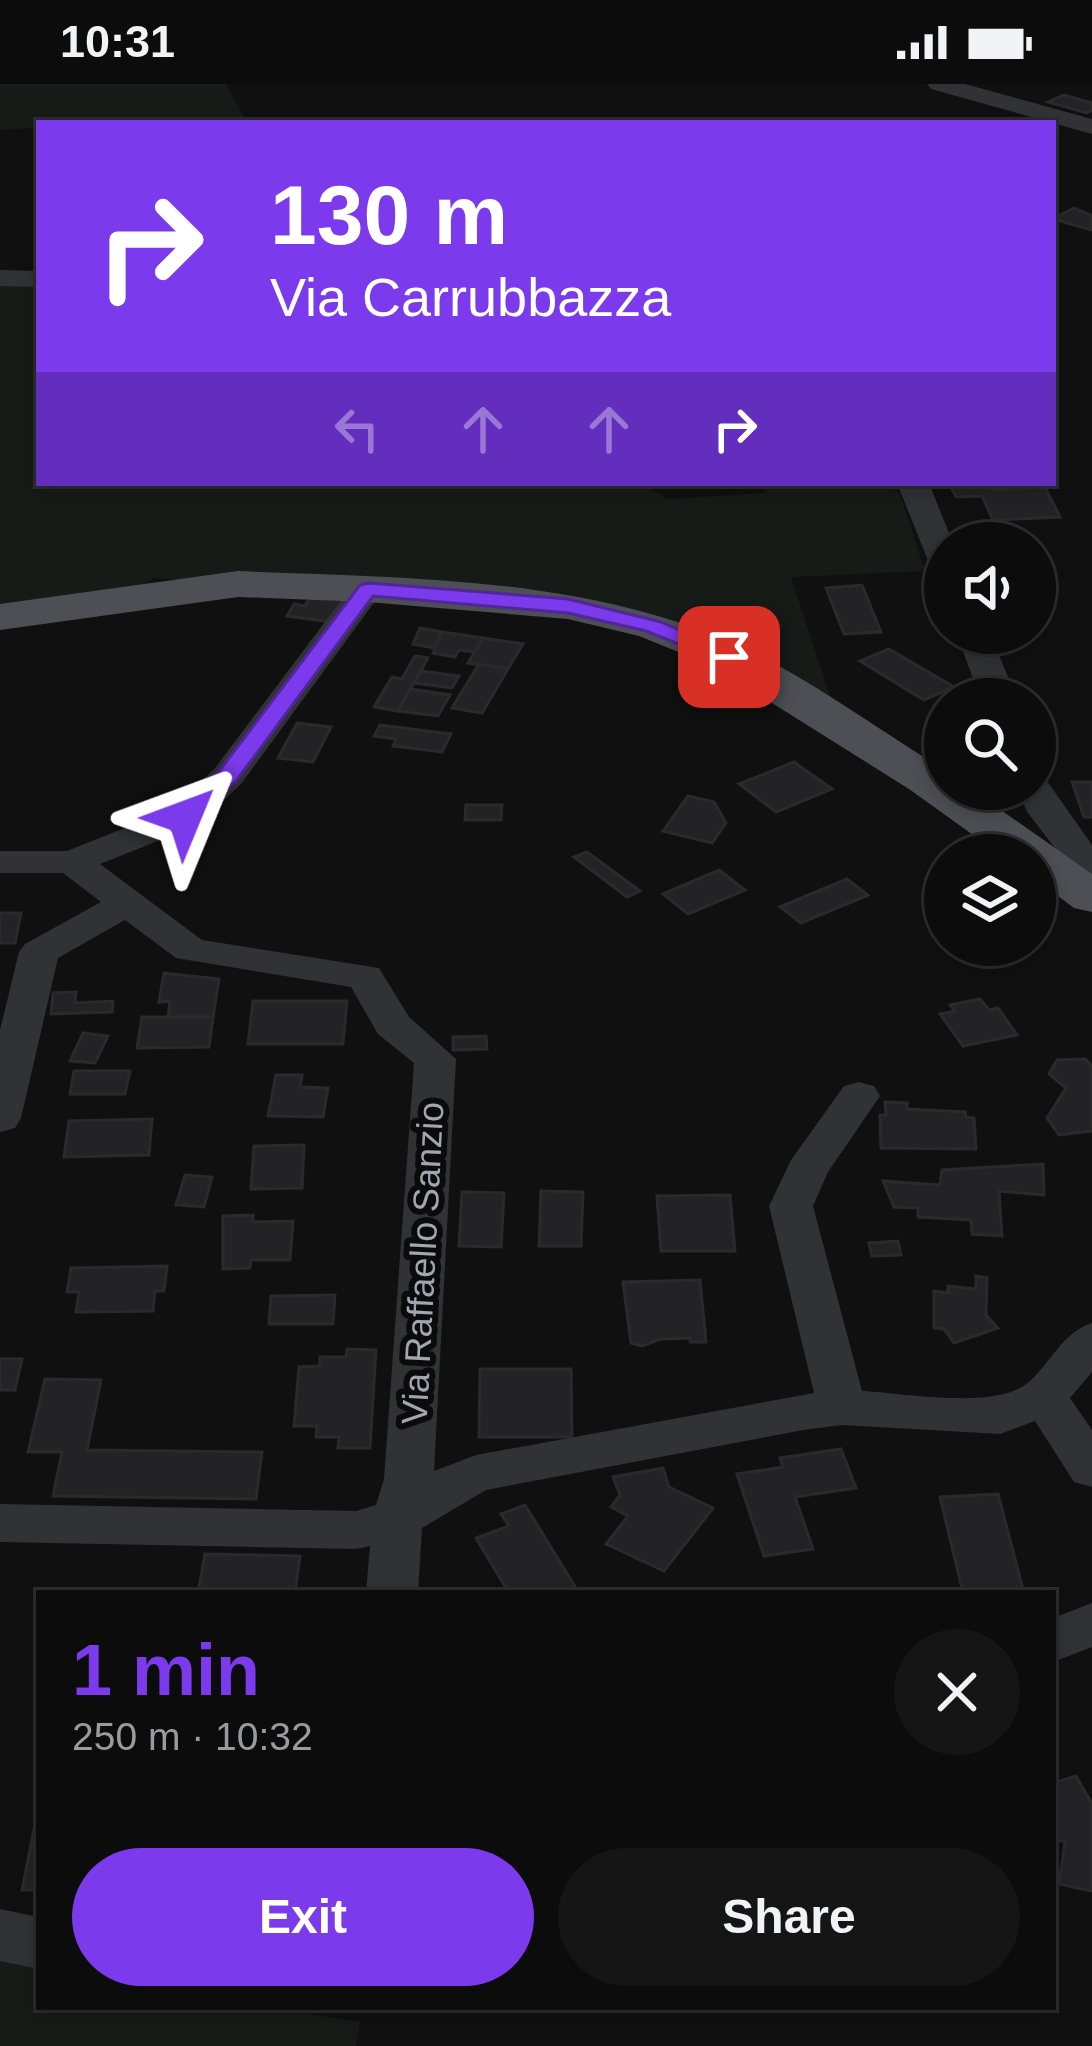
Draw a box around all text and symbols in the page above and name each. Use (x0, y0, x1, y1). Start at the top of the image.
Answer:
text: 10:31 (60, 16, 175, 67)
icon: right (72, 168, 228, 324)
text: 130 m (270, 168, 508, 262)
text: Via Carrubbazza (270, 267, 671, 327)
icon: left (324, 396, 390, 462)
icon: ahead (450, 396, 516, 462)
icon: ahead (576, 396, 642, 462)
icon: right (702, 396, 768, 462)
map controls (924, 522, 1056, 966)
button: sound (924, 522, 1056, 654)
pin (678, 606, 780, 708)
icon: arrive (696, 624, 762, 690)
button: search (924, 678, 1056, 810)
position arrow (122, 754, 248, 880)
button: layers (924, 834, 1056, 966)
street label: Via Raffaello Sanzio (394, 1101, 451, 1425)
button: close (894, 1629, 1020, 1755)
text: 1 min (72, 1630, 260, 1710)
text: 250 m · 10:32 (72, 1715, 313, 1758)
button: Exit (72, 1848, 534, 1986)
button: Share (558, 1848, 1020, 1986)

